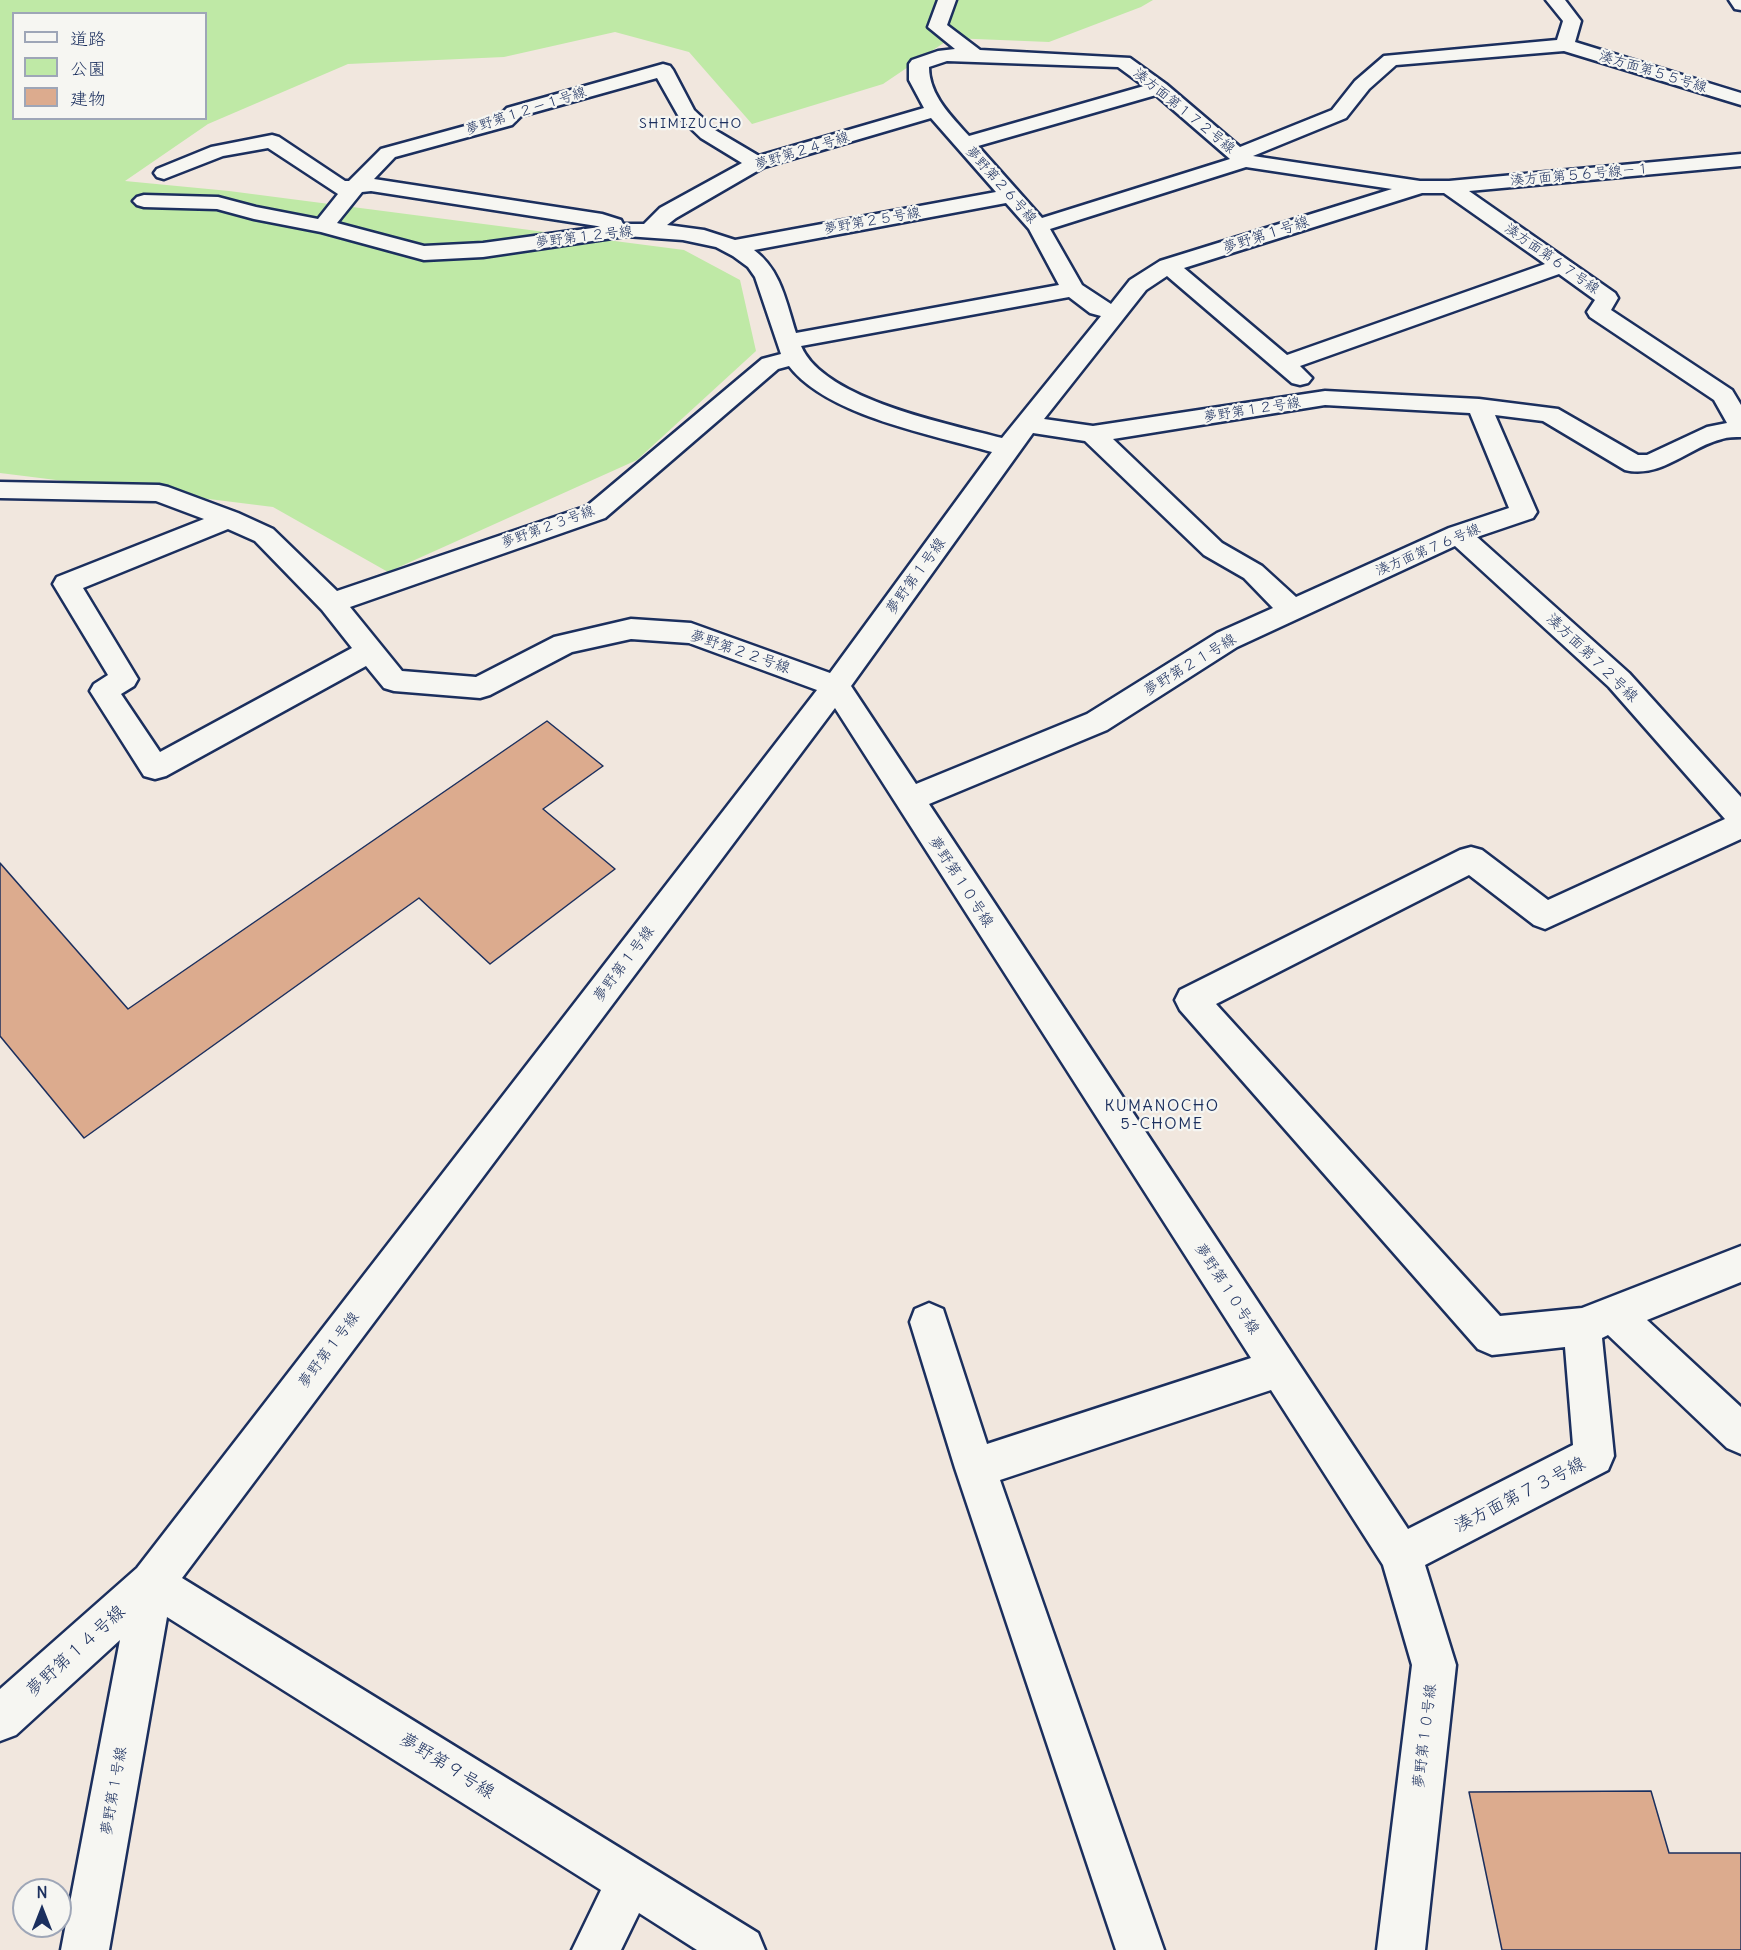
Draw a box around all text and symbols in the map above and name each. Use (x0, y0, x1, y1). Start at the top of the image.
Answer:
legend (12, 12, 207, 120)
text: 道路 (70, 27, 106, 50)
street label: 湊方面第５５号線 (1597, 48, 1709, 96)
text: 公園 (70, 57, 106, 80)
street label: 湊方面第１７２号線 (1130, 65, 1238, 157)
street label: 夢野第１２－１号線 (463, 84, 589, 138)
text: 建物 (70, 87, 106, 110)
district label: SHIMIZUCHO (639, 116, 743, 132)
street label: 夢野第２４号線 (753, 129, 851, 173)
street label: 夢野第２６号線 (962, 143, 1040, 227)
street label: 湊方面第５６号線－１ (1510, 161, 1650, 189)
street label: 夢野第２５号線 (822, 204, 922, 238)
street label: 夢野第１号線 (1220, 213, 1312, 257)
street label: 湊方面第６７号線 (1501, 220, 1603, 298)
street label: 夢野第１２号線 (534, 223, 634, 251)
street label: 夢野第１２号線 (1202, 394, 1302, 426)
street label: 夢野第２３号線 (499, 502, 597, 552)
street label: 湊方面第７６号線 (1373, 520, 1483, 580)
street label: 夢野第１号線 (882, 534, 950, 618)
street label: 湊方面第７２号線 (1543, 610, 1641, 706)
street label: 夢野第２２号線 (687, 626, 793, 678)
street label: 夢野第２１号線 (1140, 630, 1240, 700)
street label: 夢野第１０号線 (925, 833, 997, 931)
street label: 夢野第１号線 (590, 923, 658, 1005)
district label: KUMANOCHO 5-CHOME (1104, 1096, 1220, 1134)
street label: 夢野第１０号線 (1191, 1240, 1263, 1338)
street label: 夢野第１号線 (295, 1309, 363, 1391)
street label: 湊方面第７３号線 (1451, 1453, 1589, 1537)
street label: 夢野第１４号線 (22, 1601, 130, 1701)
street label: 夢野第１０号線 (1410, 1683, 1440, 1789)
street label: 夢野第９号線 (395, 1728, 499, 1804)
street label: 夢野第１号線 (97, 1745, 131, 1837)
north arrow (12, 1878, 72, 1938)
text: N (36, 1882, 48, 1902)

